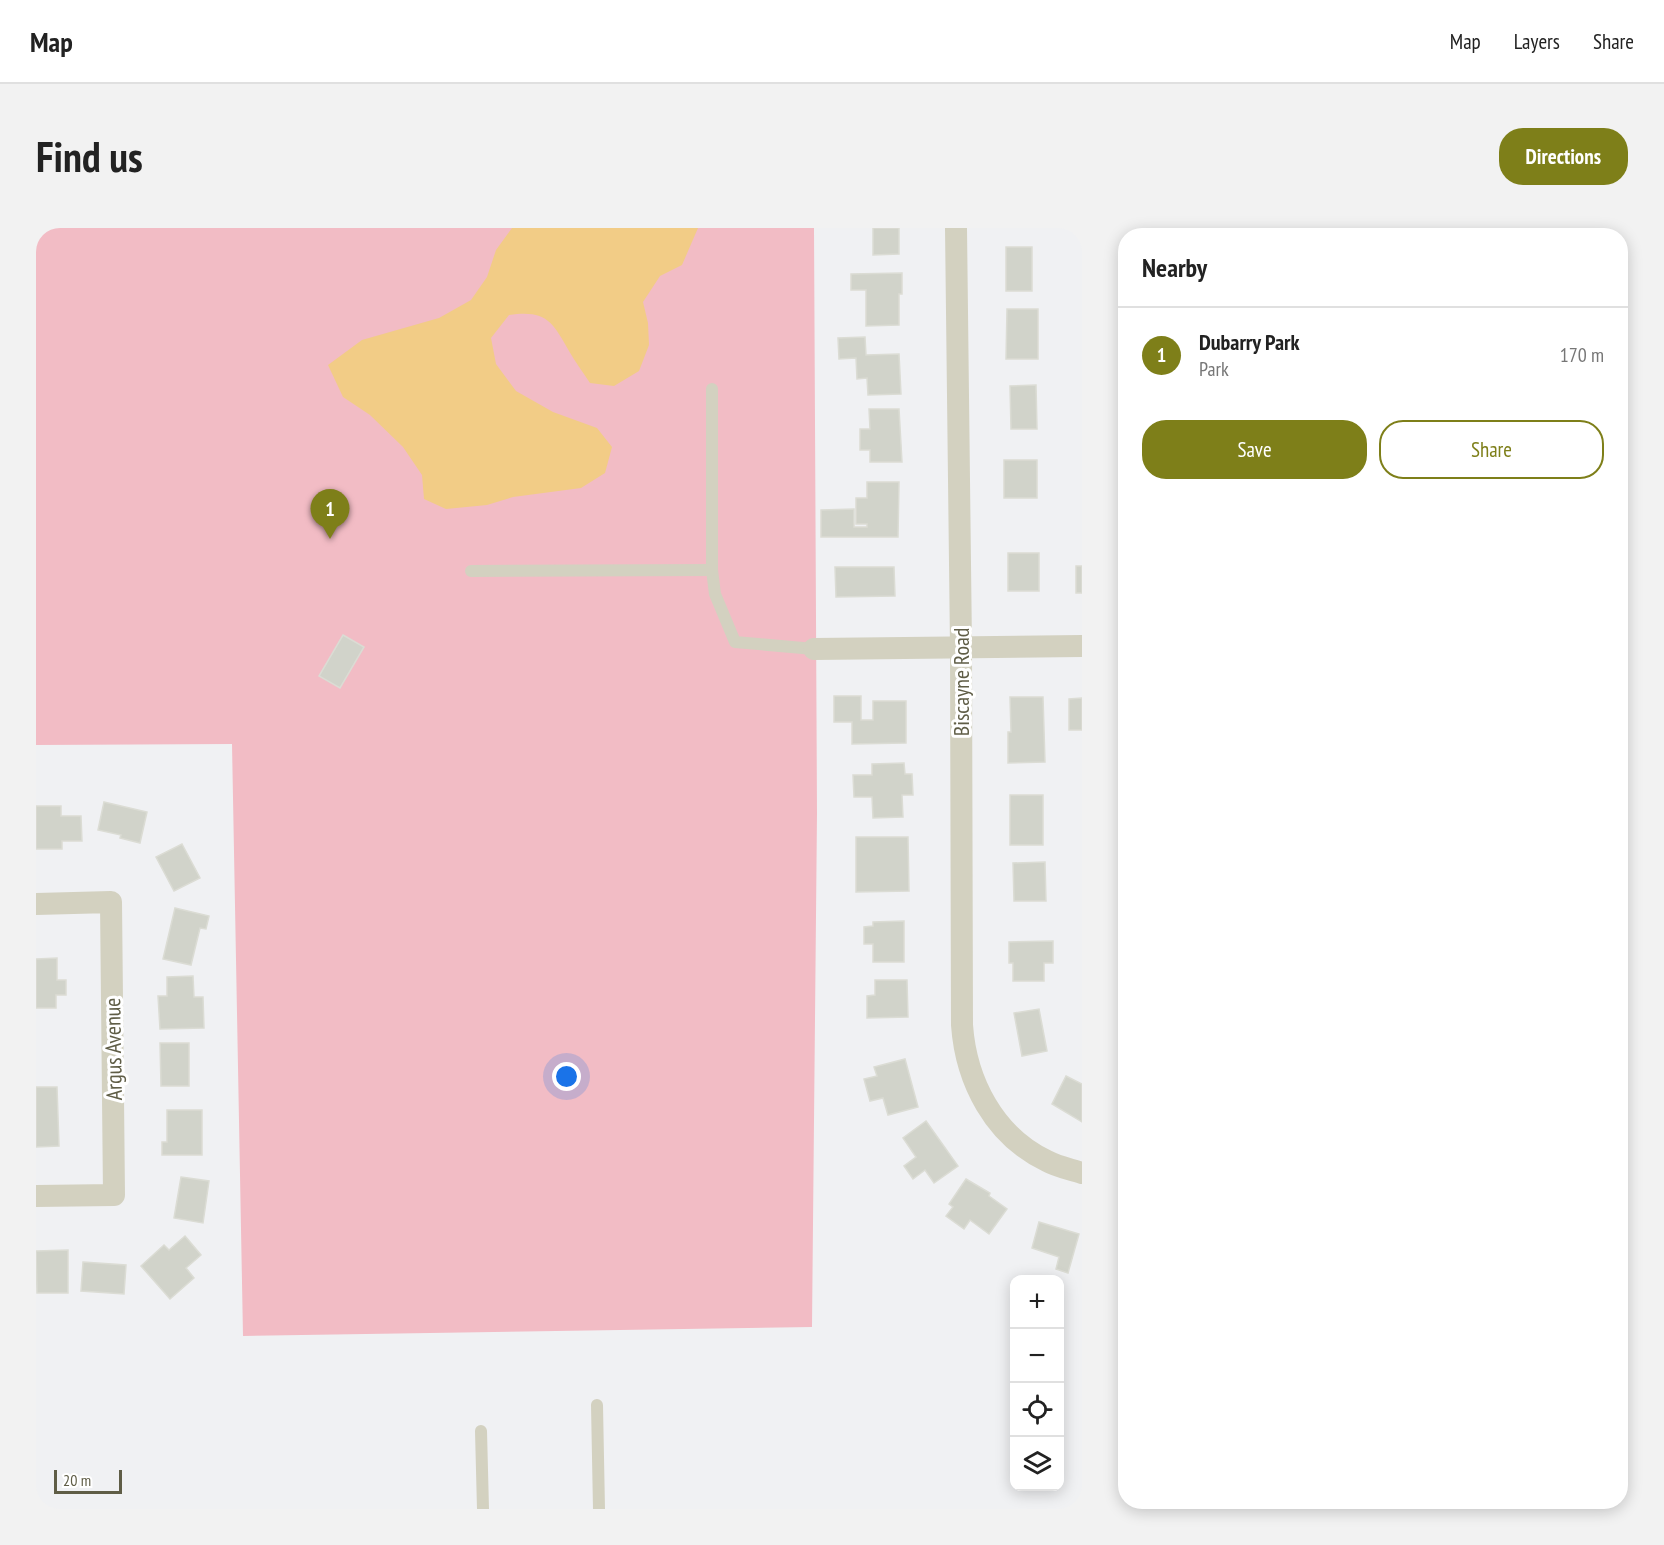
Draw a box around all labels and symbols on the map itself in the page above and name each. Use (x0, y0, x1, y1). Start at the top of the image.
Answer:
pin: 1 (310, 490, 350, 539)
street label: Biscayne Road (947, 628, 975, 736)
street label: Argus Avenue (98, 997, 128, 1101)
your location (552, 1062, 581, 1091)
scale bar (54, 1467, 122, 1494)

